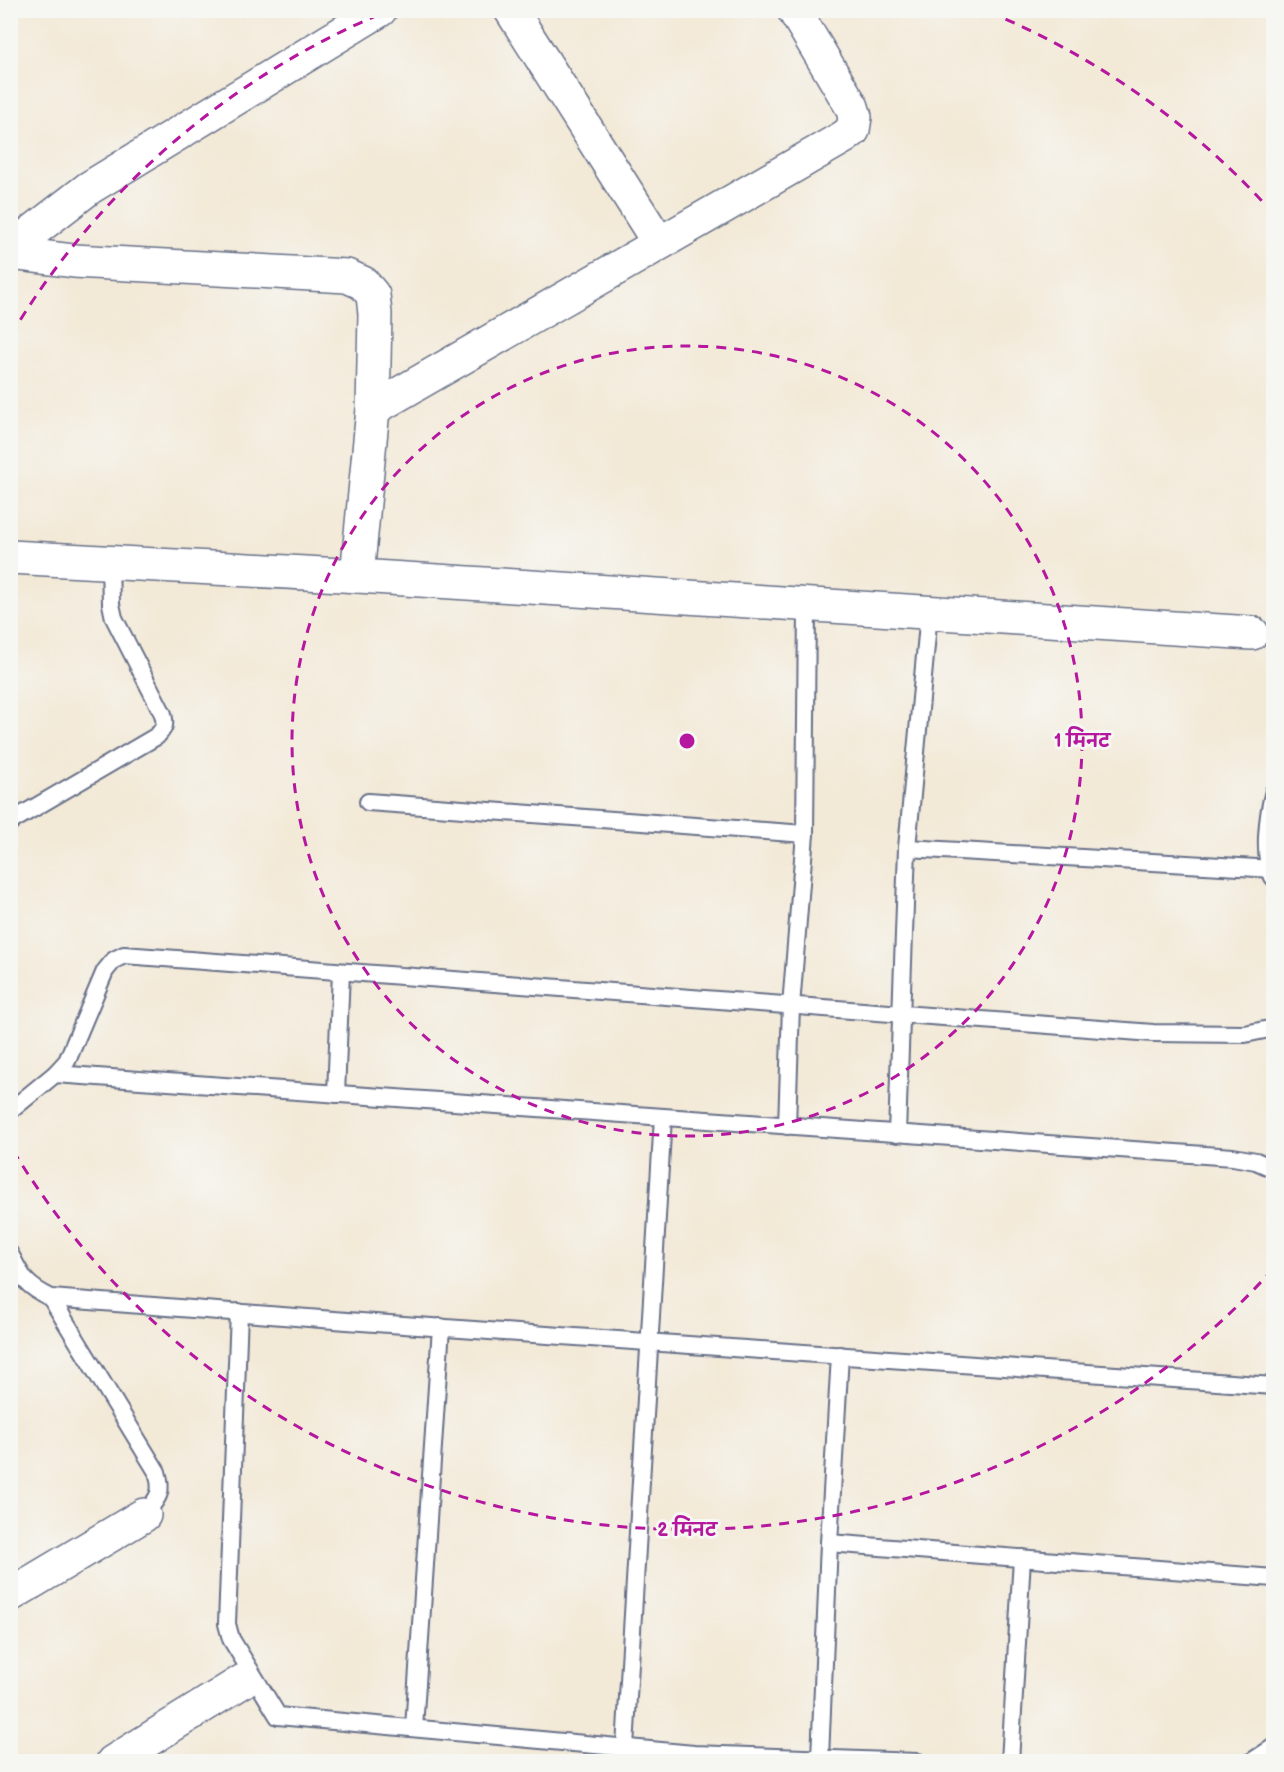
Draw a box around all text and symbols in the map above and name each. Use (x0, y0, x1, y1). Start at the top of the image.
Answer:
text: 1 मिनट (1054, 726, 1112, 752)
centre of rings (677, 731, 697, 751)
text: 2 मिनट (657, 1515, 719, 1541)

